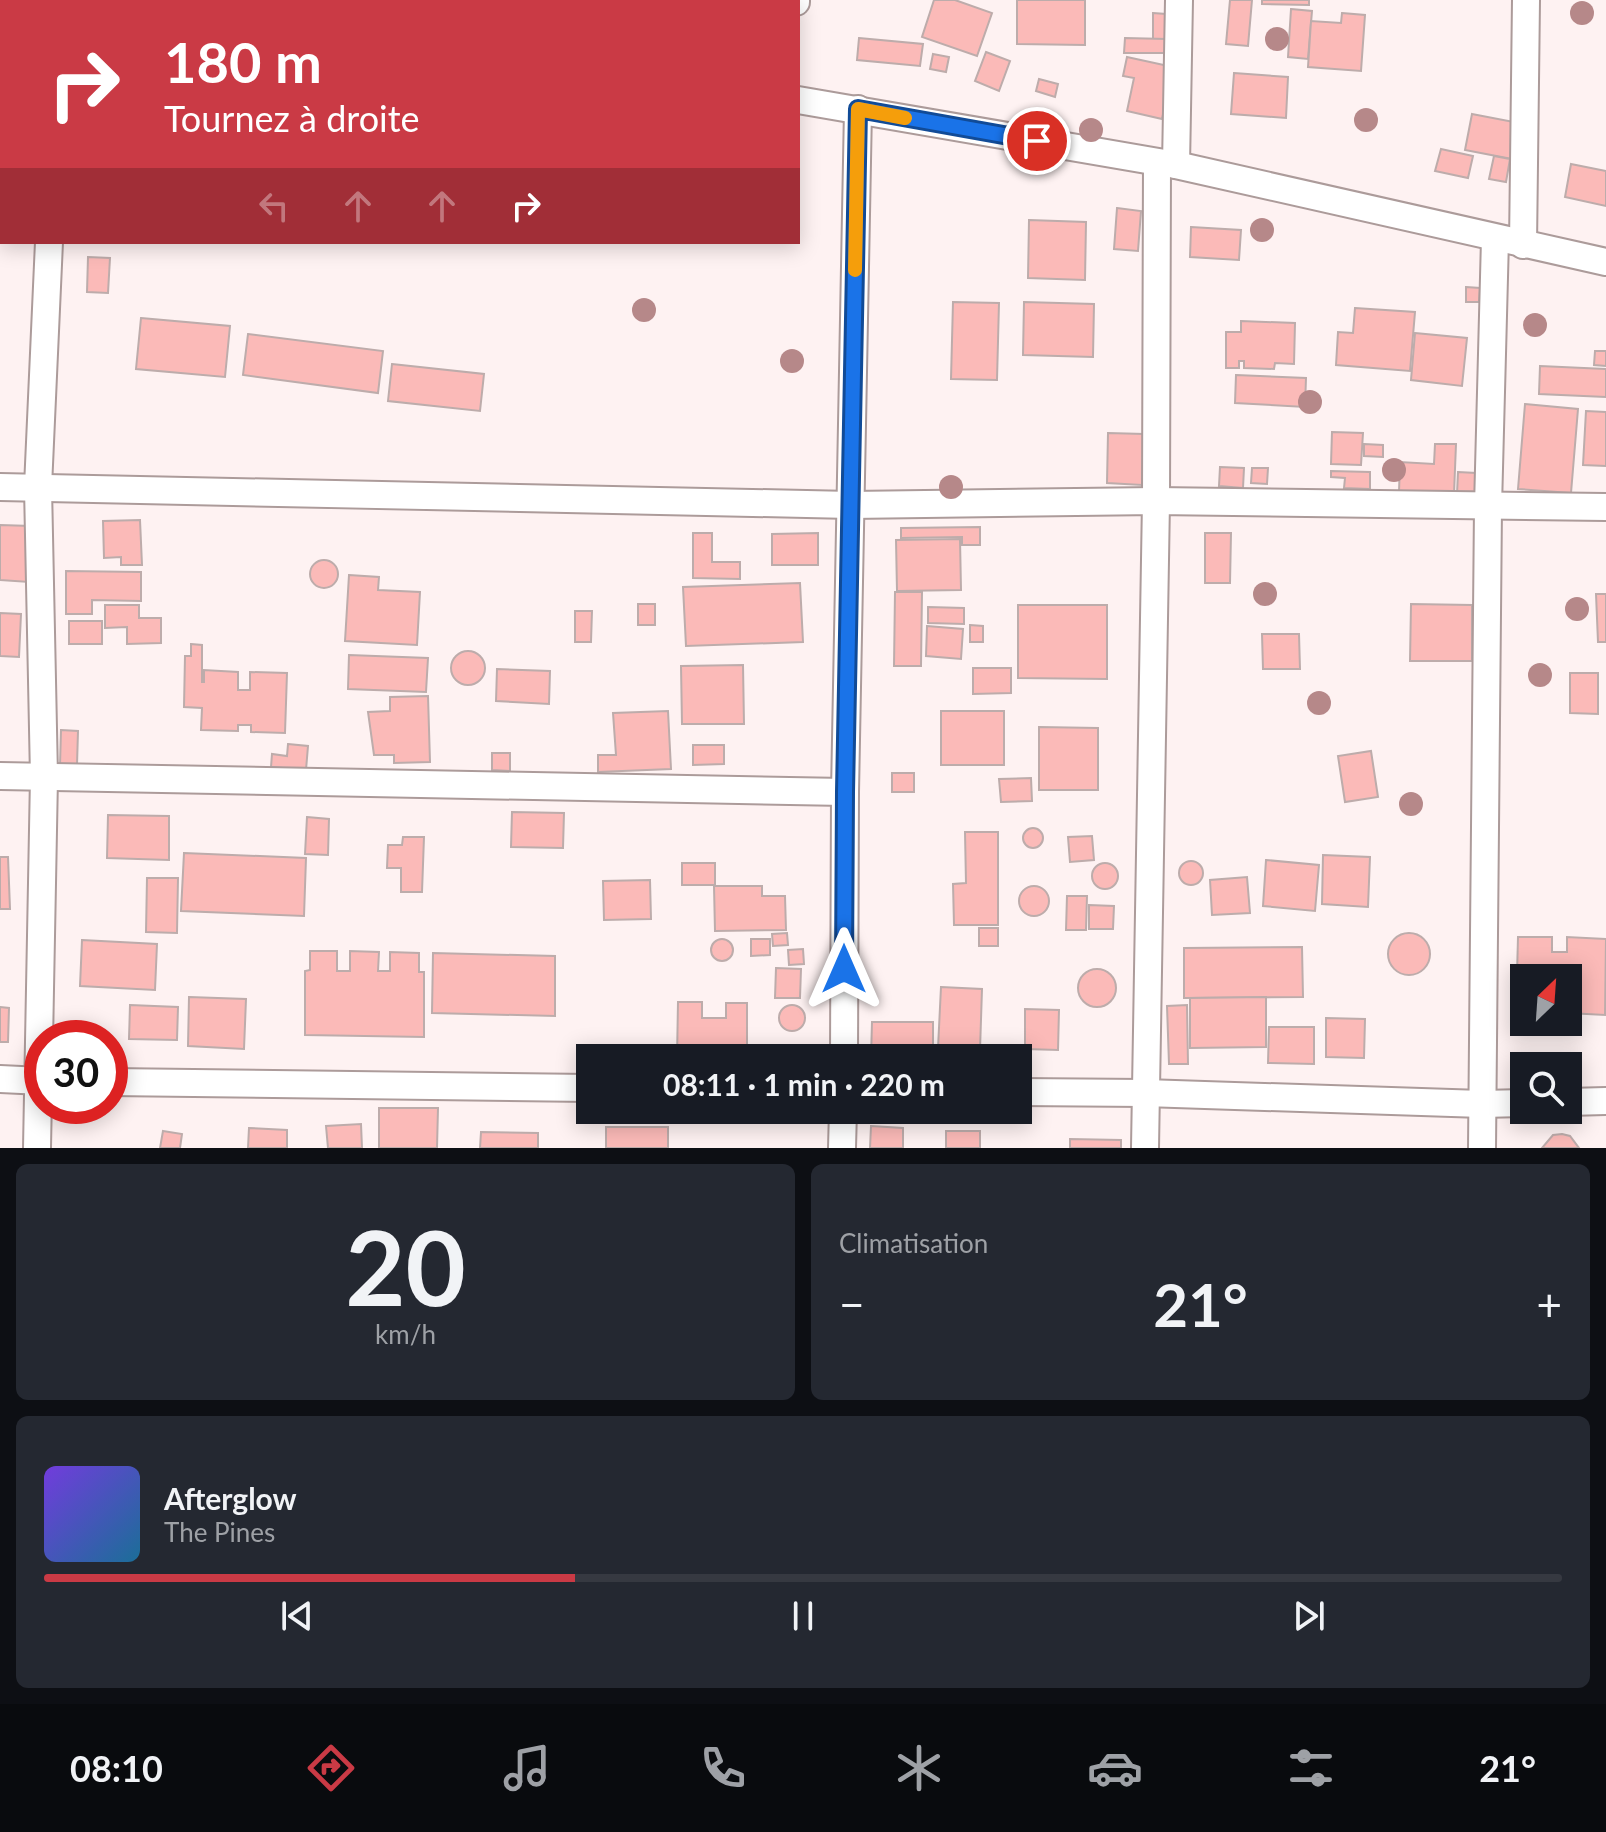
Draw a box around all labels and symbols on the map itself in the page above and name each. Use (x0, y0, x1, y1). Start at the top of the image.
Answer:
pin (1003, 107, 1071, 175)
position arrow (802, 927, 886, 1011)
north arrow (1510, 964, 1582, 1036)
speed limit sign: 30 (24, 1020, 128, 1124)

